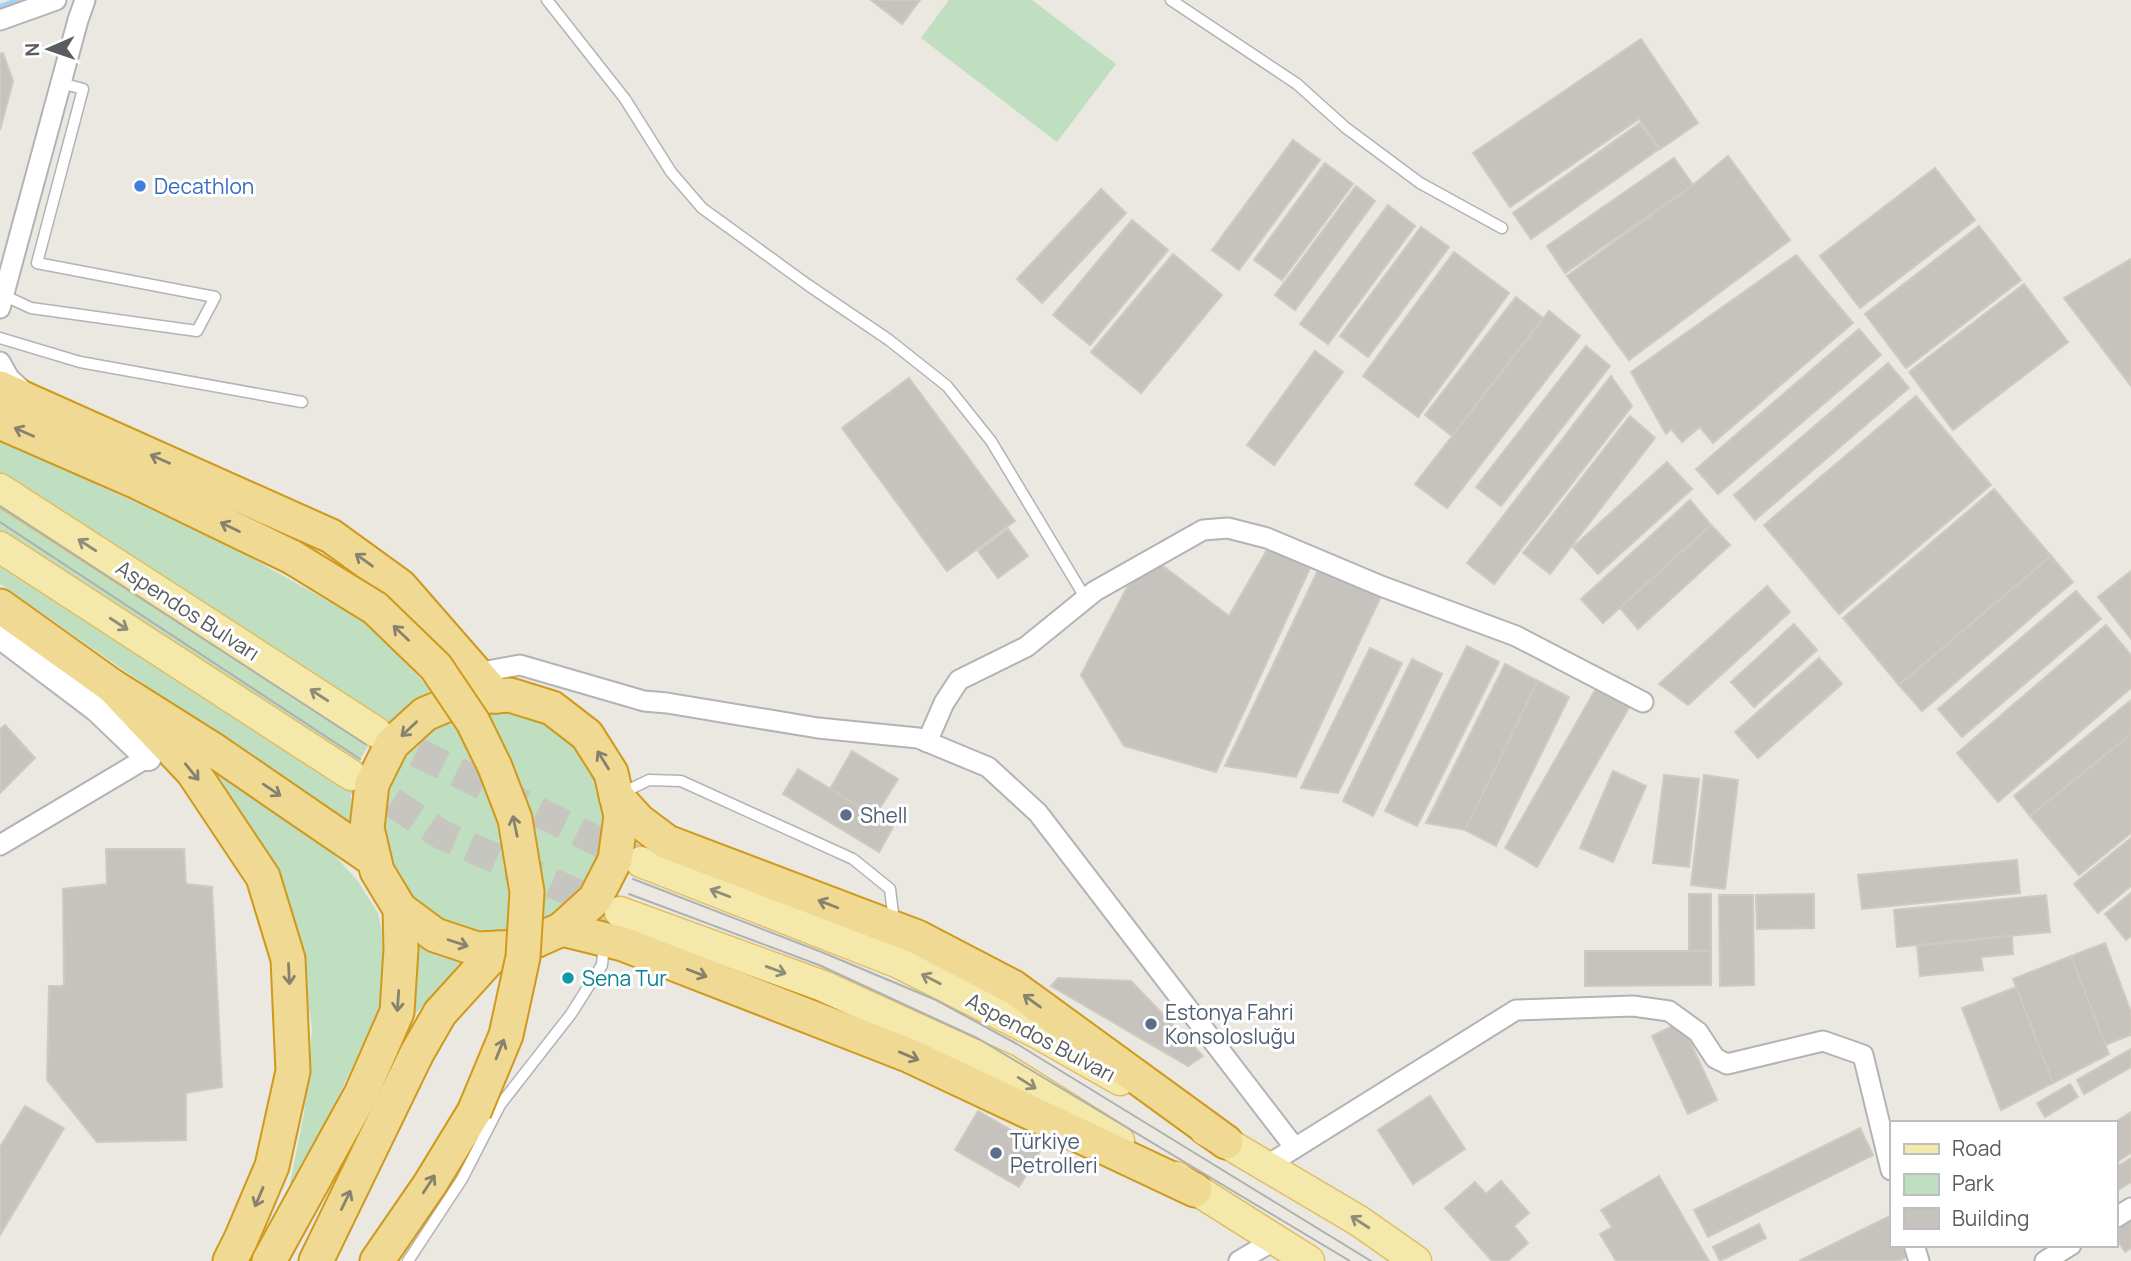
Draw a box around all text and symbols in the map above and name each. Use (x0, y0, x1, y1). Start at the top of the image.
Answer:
north arrow (14, 14, 84, 84)
text: N (19, 42, 45, 57)
place label: Decathlon (154, 172, 254, 200)
marker: Decathlon (132, 178, 148, 194)
one-way arrow (14, 425, 35, 438)
one-way arrow (150, 452, 172, 465)
one-way arrow (220, 520, 241, 534)
one-way arrow (77, 537, 97, 551)
one-way arrow (355, 552, 374, 567)
street label: Aspendos Bulvarı (111, 553, 265, 667)
one-way arrow (109, 616, 128, 631)
one-way arrow (393, 625, 410, 642)
one-way arrow (309, 688, 329, 702)
one-way arrow (400, 721, 418, 737)
one-way arrow (595, 751, 610, 770)
one-way arrow (184, 763, 199, 781)
one-way arrow (262, 783, 282, 797)
place label: Shell (860, 801, 908, 829)
marker: Shell (838, 807, 854, 823)
one-way arrow (508, 815, 522, 838)
one-way arrow (710, 886, 732, 899)
one-way arrow (817, 896, 839, 909)
one-way arrow (447, 937, 469, 950)
one-way arrow (282, 962, 295, 985)
place label: Sena Tur (582, 964, 667, 992)
one-way arrow (764, 964, 786, 977)
one-way arrow (686, 967, 707, 980)
marker: Sena Tur (560, 970, 576, 986)
one-way arrow (921, 971, 942, 985)
street label: Aspendos Bulvarı (961, 986, 1121, 1088)
one-way arrow (391, 989, 404, 1012)
one-way arrow (1023, 994, 1042, 1009)
place label: Estonya Fahri Konsolosluğu (1165, 998, 1296, 1050)
marker: Estonya Fahri Konsolosluğu (1143, 1016, 1159, 1032)
one-way arrow (494, 1039, 507, 1060)
one-way arrow (897, 1050, 919, 1063)
one-way arrow (1017, 1077, 1037, 1091)
legend (1890, 1121, 2117, 1247)
place label: Türkiye Petrolleri (1010, 1127, 1098, 1179)
text: Road (1952, 1134, 2002, 1162)
marker: Türkiye Petrolleri (988, 1145, 1004, 1161)
text: Park (1952, 1169, 1994, 1197)
one-way arrow (423, 1175, 437, 1195)
one-way arrow (252, 1185, 265, 1207)
one-way arrow (340, 1190, 354, 1211)
text: Building (1952, 1204, 2029, 1232)
one-way arrow (1350, 1215, 1370, 1229)

